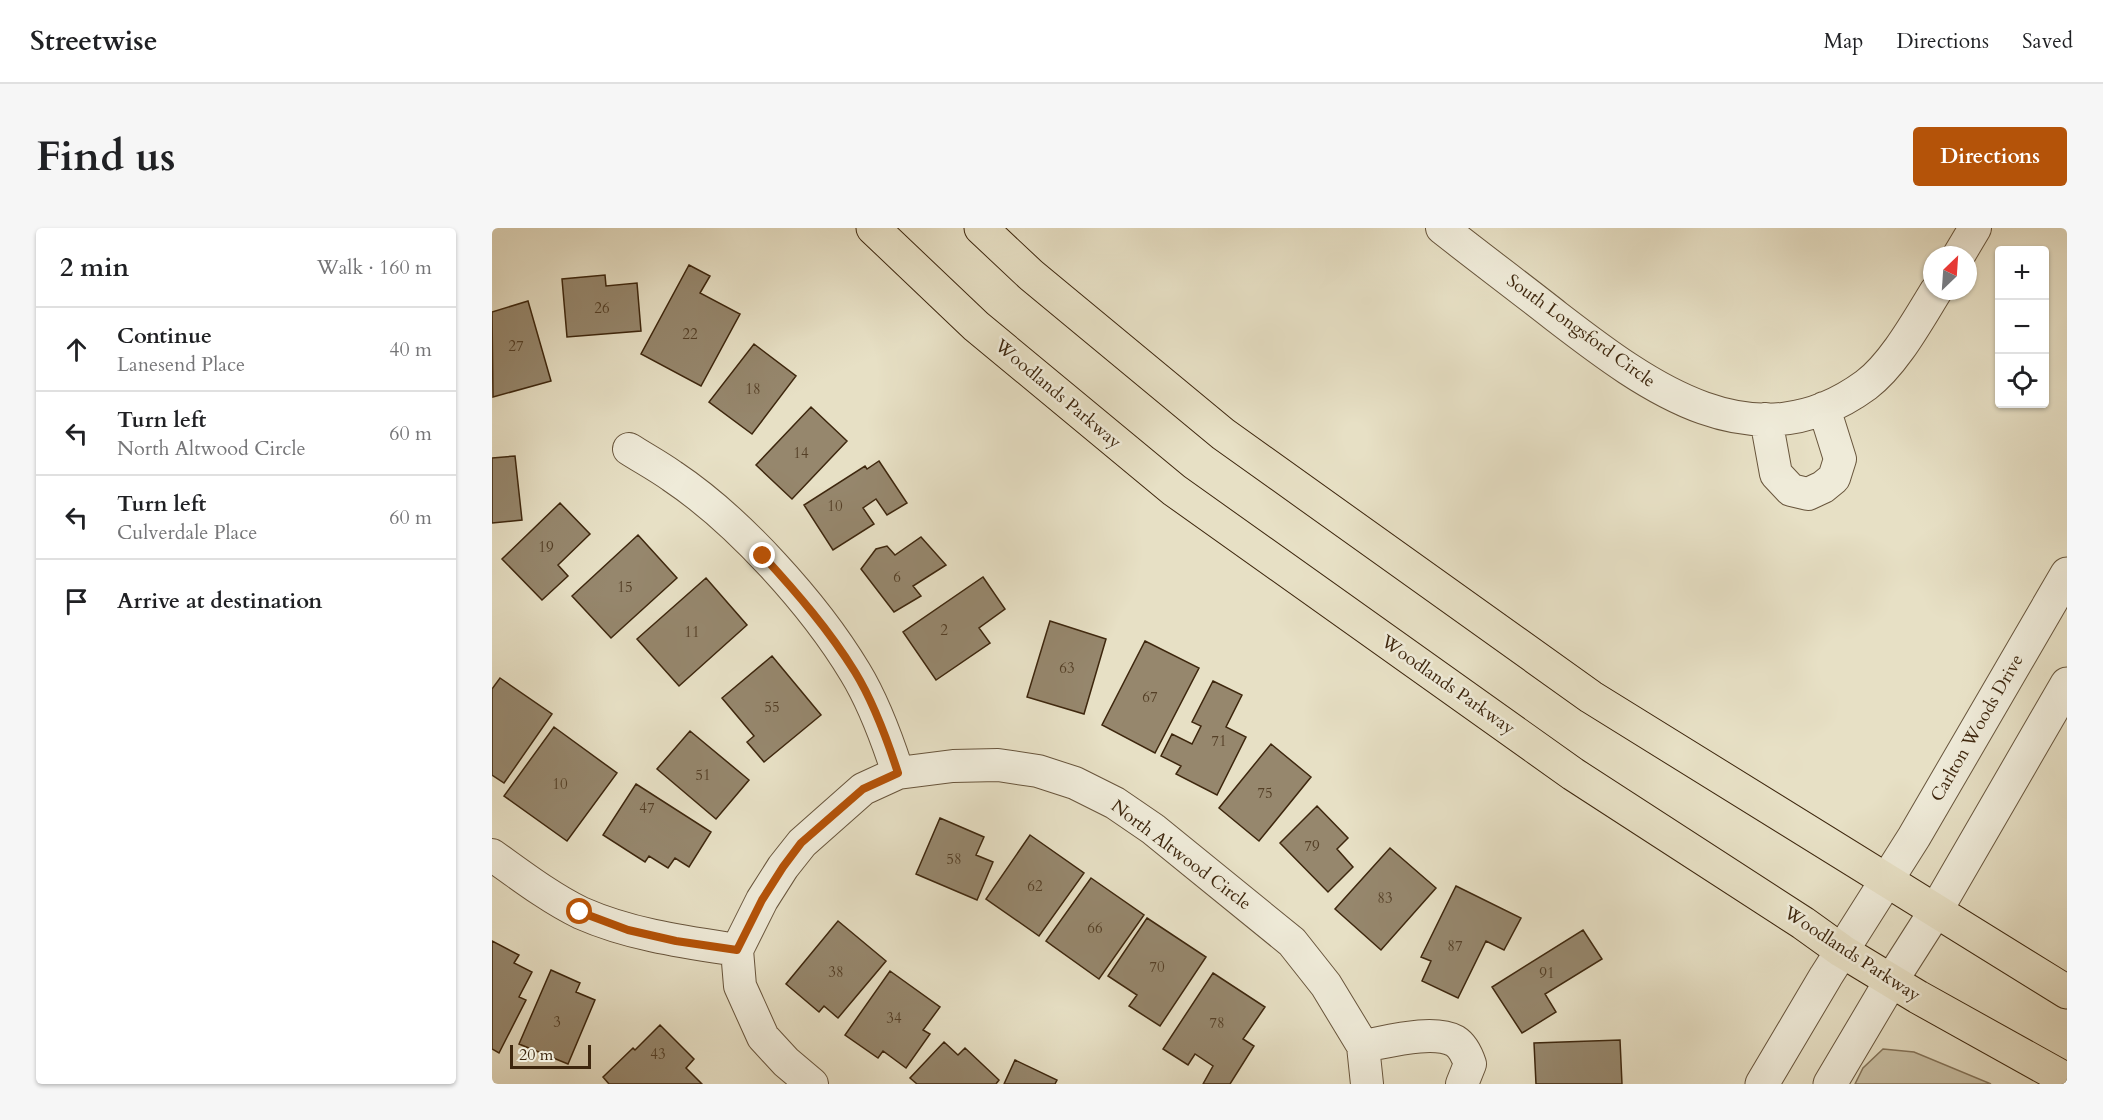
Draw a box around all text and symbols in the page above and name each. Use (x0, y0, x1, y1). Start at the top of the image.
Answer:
text: Streetwise (30, 22, 158, 60)
text: Map (1823, 27, 1863, 56)
text: Directions (1896, 27, 1989, 56)
text: Saved (2022, 27, 2073, 56)
button: Directions (1913, 127, 2067, 186)
text: Find us (36, 128, 176, 185)
north arrow (1923, 246, 1977, 300)
map controls (1995, 246, 2049, 408)
button: + (1995, 246, 2049, 300)
text: 2 min (60, 250, 129, 285)
text: Walk · 160 m (317, 254, 432, 281)
street label: South Longsford Circle (1501, 268, 1661, 394)
house number: 26 (594, 298, 610, 318)
button: − (1995, 300, 2049, 354)
text: Continue (117, 321, 212, 351)
house number: 22 (682, 324, 698, 344)
icon: ahead (60, 333, 93, 366)
street label: Woodlands Parkway (989, 333, 1127, 455)
text: 40 m (389, 336, 432, 363)
house number: 27 (508, 336, 524, 356)
text: Lanesend Place (117, 351, 245, 378)
button: locate (1995, 354, 2049, 408)
house number: 18 (745, 379, 761, 399)
text: Turn left (117, 405, 206, 435)
icon: left (60, 417, 93, 450)
text: 60 m (389, 420, 432, 447)
text: North Altwood Circle (117, 435, 306, 462)
house number: 14 (793, 443, 809, 463)
text: Turn left (117, 489, 206, 519)
house number: 10 (827, 496, 843, 516)
icon: left (60, 501, 93, 534)
text: 60 m (389, 504, 432, 531)
text: Culverdale Place (117, 519, 257, 546)
house number: 19 (538, 537, 554, 557)
route end (749, 542, 775, 568)
house number: 6 (893, 567, 901, 587)
house number: 15 (617, 577, 633, 597)
icon: arrive (60, 585, 93, 618)
text: Arrive at destination (117, 586, 322, 616)
house number: 2 (940, 620, 948, 640)
house number: 11 (684, 622, 700, 642)
street label: Woodlands Parkway (1375, 629, 1520, 741)
street label: Carlton Woods Drive (1925, 650, 2029, 806)
house number: 63 (1059, 658, 1075, 678)
house number: 67 (1142, 687, 1158, 707)
house number: 55 (764, 697, 780, 717)
house number: 71 (1211, 731, 1227, 751)
house number: 51 (695, 765, 711, 785)
house number: 10 (552, 774, 568, 794)
house number: 75 (1257, 783, 1273, 803)
street label: North Altwood Circle (1106, 794, 1256, 916)
house number: 47 (639, 798, 655, 818)
house number: 79 (1304, 836, 1320, 856)
house number: 58 (946, 849, 962, 869)
house number: 62 (1027, 876, 1043, 896)
house number: 83 (1377, 888, 1393, 908)
route start (566, 898, 592, 924)
street label: Woodlands Parkway (1778, 900, 1926, 1008)
house number: 66 (1087, 918, 1103, 938)
house number: 87 (1447, 936, 1463, 956)
house number: 70 (1149, 957, 1165, 977)
house number: 38 (828, 962, 844, 982)
house number: 91 (1539, 963, 1555, 983)
house number: 34 (886, 1008, 902, 1028)
house number: 3 (553, 1012, 561, 1032)
house number: 78 (1209, 1013, 1225, 1033)
scale bar (510, 1042, 591, 1070)
text: 20 m (519, 1044, 553, 1066)
house number: 43 (650, 1044, 666, 1064)

